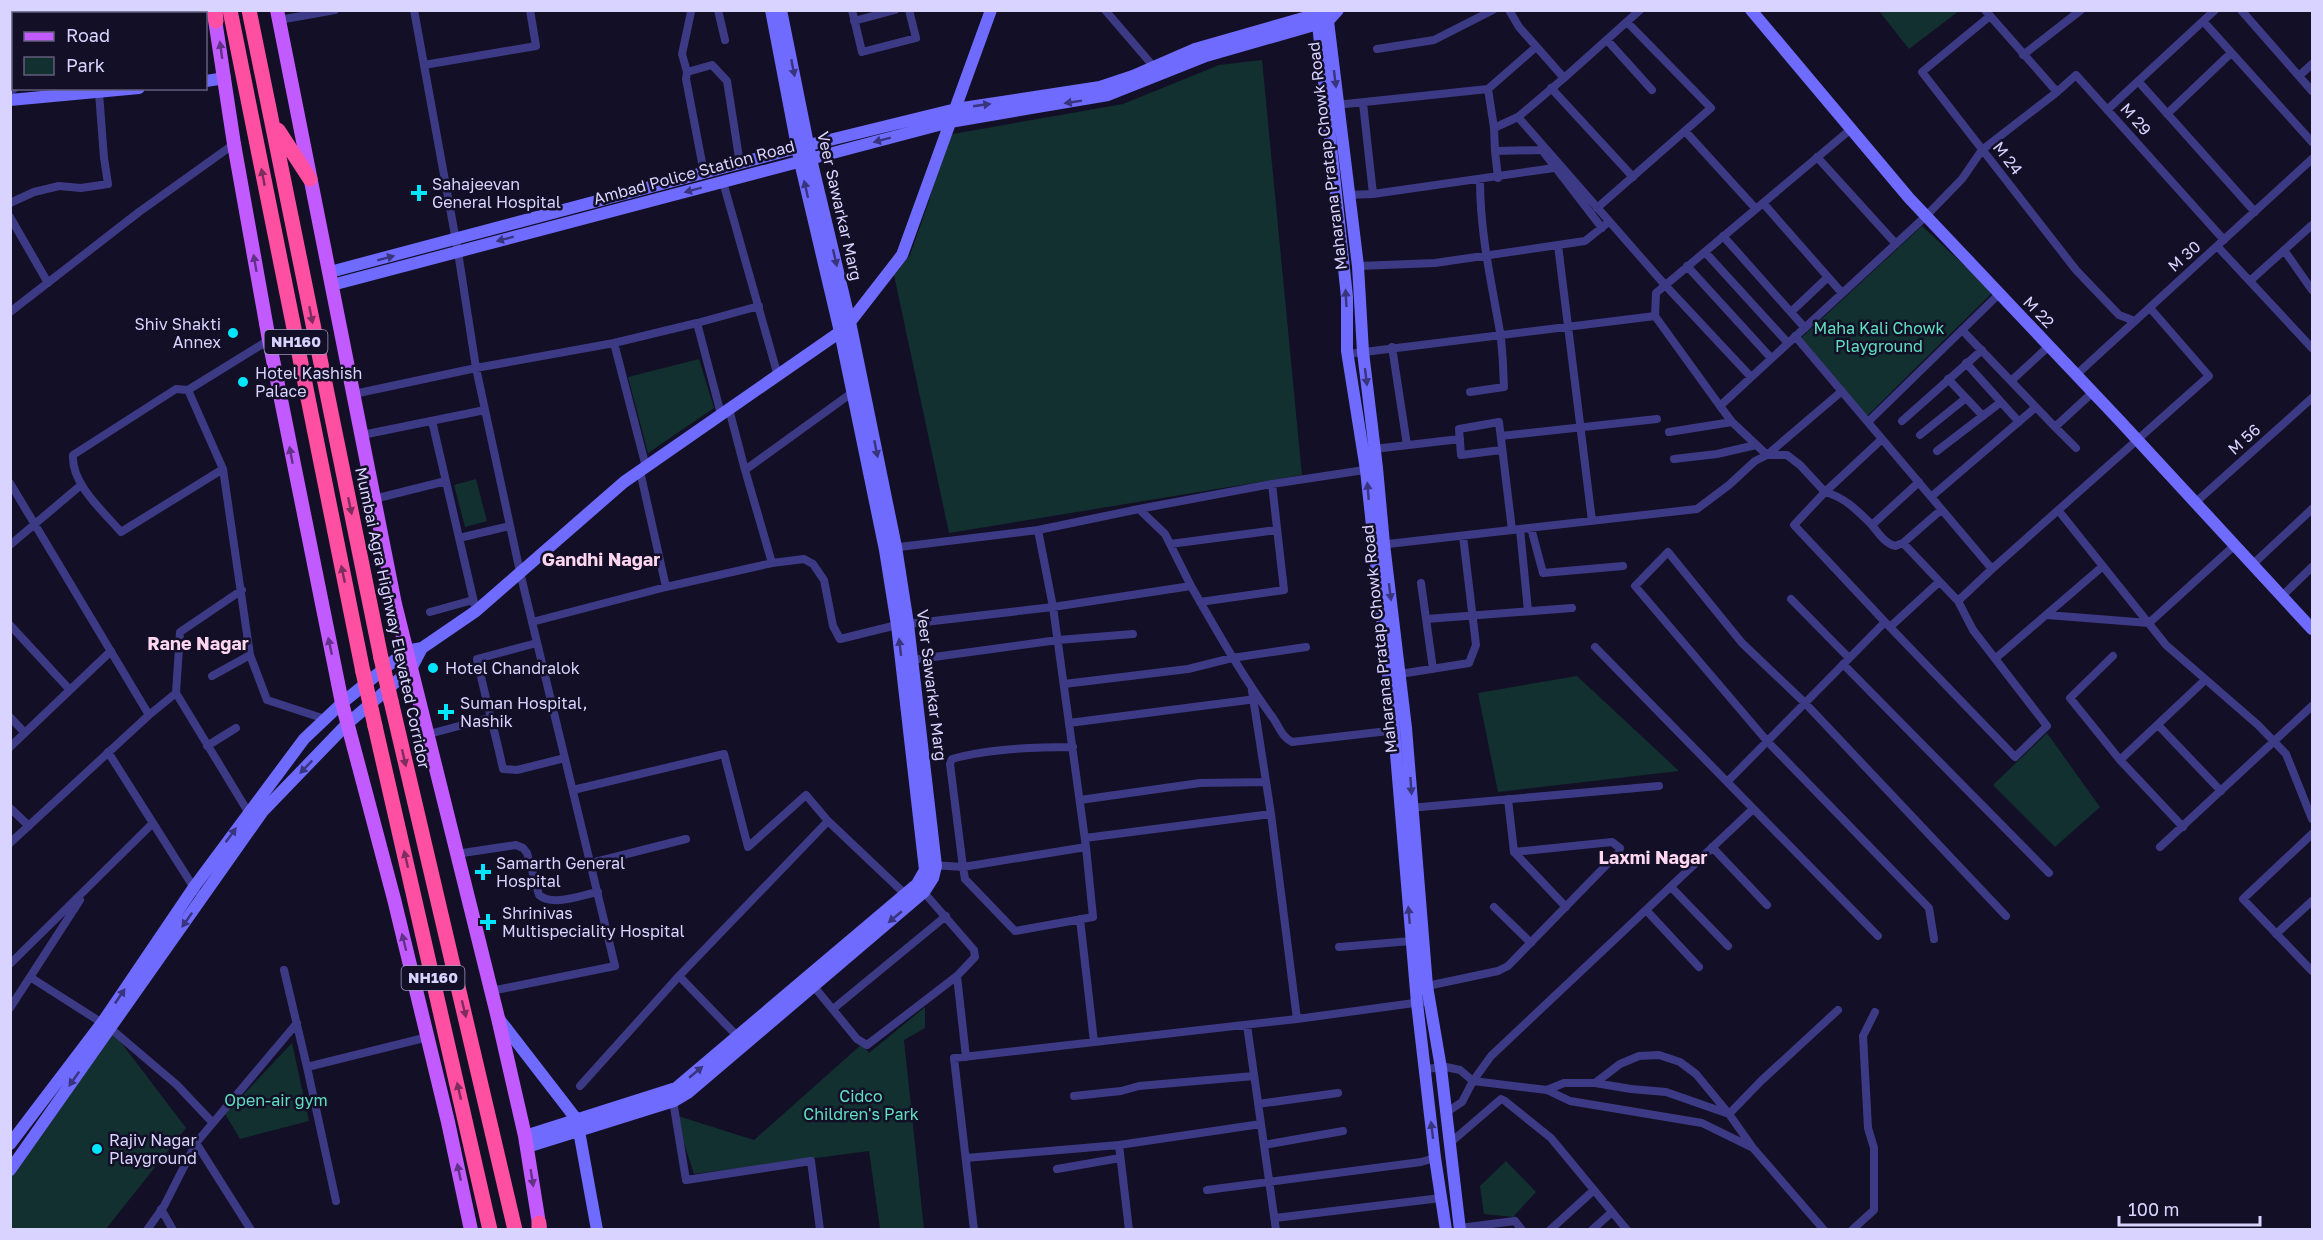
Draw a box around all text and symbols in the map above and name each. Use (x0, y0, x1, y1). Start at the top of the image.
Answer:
legend (12, 12, 207, 90)
text: Road (66, 24, 110, 46)
one-way arrow (216, 40, 225, 59)
street label: Maharana Pratap Chowk Road (1303, 41, 1351, 271)
text: Park (66, 54, 105, 76)
one-way arrow (789, 59, 798, 78)
one-way arrow (1330, 69, 1340, 88)
one-way arrow (1063, 98, 1082, 107)
street label: M 29 (2116, 99, 2156, 139)
one-way arrow (972, 100, 991, 110)
street label: Veer Sawarkar Marg (813, 129, 867, 283)
street label: Ambad Police Station Road (591, 135, 797, 209)
one-way arrow (873, 135, 891, 145)
street label: M 24 (1989, 137, 2027, 179)
one-way arrow (258, 167, 267, 186)
place label: Sahajeevan General Hospital (432, 174, 561, 212)
one-way arrow (801, 179, 810, 198)
marker: Sahajeevan General Hospital (410, 184, 428, 202)
one-way arrow (684, 185, 703, 195)
one-way arrow (496, 235, 514, 245)
street label: M 30 (2164, 236, 2204, 276)
one-way arrow (830, 249, 840, 267)
one-way arrow (377, 252, 395, 262)
one-way arrow (250, 253, 259, 272)
one-way arrow (1342, 288, 1351, 307)
street label: M 22 (2019, 292, 2059, 332)
one-way arrow (307, 305, 316, 324)
place label: Shiv Shakti Annex (135, 314, 221, 352)
park label: Maha Kali Chowk Playground (1813, 318, 1945, 356)
marker: Shiv Shakti Annex (226, 326, 240, 340)
road number: NH160 (264, 330, 328, 354)
place label: Hotel Kashish Palace (255, 363, 362, 401)
one-way arrow (1361, 368, 1370, 387)
marker: Hotel Kashish Palace (236, 375, 250, 389)
street label: M 56 (2224, 419, 2264, 459)
one-way arrow (872, 440, 881, 459)
one-way arrow (286, 445, 295, 464)
street label: Mumbai Agra Highway Elevated Corridor (351, 465, 435, 771)
one-way arrow (1363, 482, 1373, 501)
one-way arrow (346, 497, 355, 516)
street label: Maharana Pratap Chowk Road (1357, 524, 1401, 754)
district label: Gandhi Nagar (542, 548, 660, 570)
one-way arrow (338, 564, 347, 583)
one-way arrow (1385, 582, 1394, 601)
street label: Veer Sawarkar Marg (913, 608, 951, 762)
district label: Rane Nagar (147, 632, 249, 654)
one-way arrow (325, 636, 334, 655)
one-way arrow (895, 638, 905, 657)
place label: Hotel Chandralok (445, 658, 580, 678)
marker: Hotel Chandralok (426, 661, 440, 675)
place label: Suman Hospital, Nashik (460, 693, 588, 731)
marker: Suman Hospital, Nashik (437, 703, 455, 721)
one-way arrow (400, 748, 410, 767)
one-way arrow (300, 759, 314, 773)
one-way arrow (1406, 776, 1416, 795)
one-way arrow (225, 828, 237, 844)
district label: Laxmi Nagar (1598, 846, 1708, 868)
one-way arrow (401, 850, 410, 869)
place label: Samarth General Hospital (496, 853, 625, 891)
marker: Samarth General Hospital (474, 863, 492, 881)
place label: Shrinivas Multispeciality Hospital (502, 903, 685, 941)
one-way arrow (1404, 906, 1414, 925)
one-way arrow (888, 910, 903, 923)
one-way arrow (182, 912, 193, 928)
marker: Shrinivas Multispeciality Hospital (479, 913, 497, 931)
one-way arrow (399, 933, 409, 951)
road number: NH160 (402, 966, 464, 990)
one-way arrow (114, 988, 126, 1004)
one-way arrow (459, 999, 469, 1018)
one-way arrow (688, 1066, 703, 1079)
one-way arrow (68, 1071, 80, 1087)
one-way arrow (453, 1081, 463, 1100)
park label: Cidco Children's Park (803, 1086, 919, 1124)
park label: Open-air gym (224, 1090, 328, 1110)
one-way arrow (1427, 1120, 1436, 1139)
place label: Rajiv Nagar Playground (109, 1130, 197, 1168)
marker: Rajiv Nagar Playground (90, 1142, 104, 1156)
one-way arrow (454, 1163, 464, 1182)
one-way arrow (527, 1169, 536, 1188)
scale bar (2119, 1189, 2260, 1227)
text: 100 m (2128, 1198, 2179, 1220)

